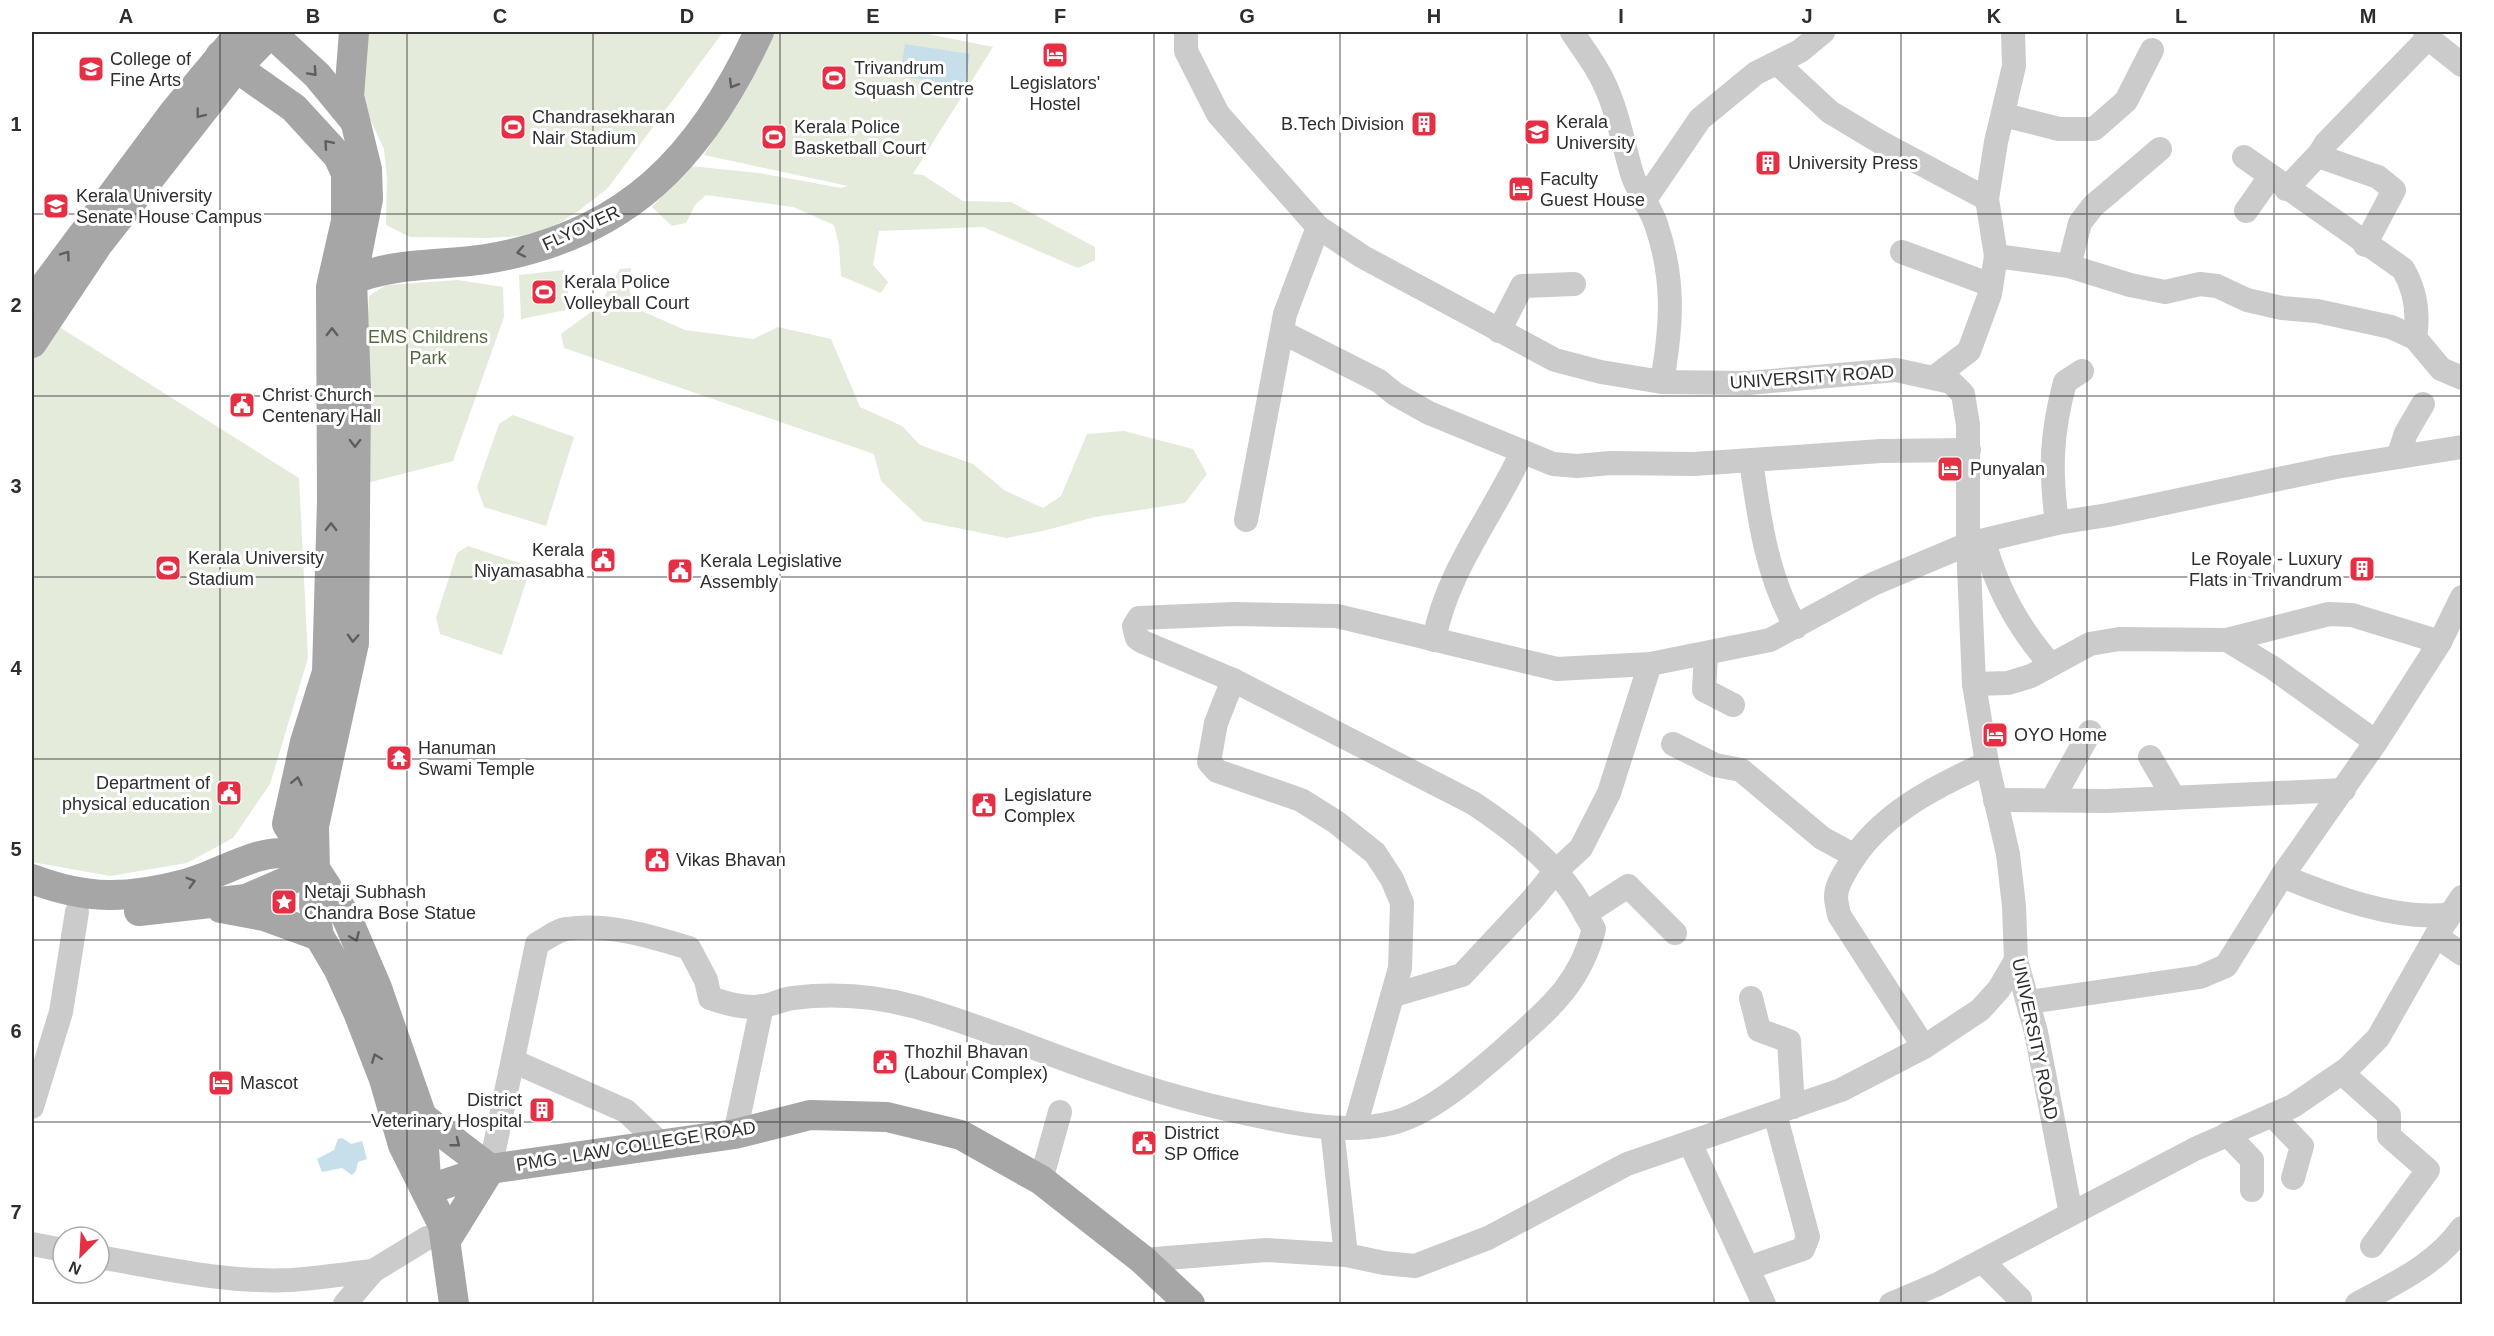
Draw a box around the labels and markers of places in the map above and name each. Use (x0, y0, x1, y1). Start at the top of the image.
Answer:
hotel icon: Legislators' Hostel (1040, 40, 1070, 70)
place label: College of Fine Arts (110, 49, 192, 90)
school or university icon: College of Fine Arts (76, 54, 106, 84)
place label: Trivandrum Squash Centre (854, 58, 974, 99)
sports icon: Trivandrum Squash Centre (819, 63, 849, 93)
place label: Legislators' Hostel (1010, 73, 1100, 114)
place label: Chandrasekharan Nair Stadium (532, 107, 675, 148)
building icon: B.Tech Division (1409, 109, 1439, 139)
sports icon: Chandrasekharan Nair Stadium (498, 112, 528, 142)
place label: Kerala University (1556, 112, 1635, 153)
place label: B.Tech Division (1281, 114, 1404, 134)
place label: Kerala Police Basketball Court (794, 117, 926, 158)
school or university icon: Kerala University (1522, 117, 1552, 147)
sports icon: Kerala Police Basketball Court (759, 122, 789, 152)
building icon: University Press (1753, 148, 1783, 178)
place label: University Press (1788, 153, 1918, 173)
place label: Faculty Guest House (1540, 169, 1645, 210)
hotel icon: Faculty Guest House (1506, 174, 1536, 204)
place label: Kerala University Senate House Campus (76, 186, 262, 227)
school or university icon: Kerala University Senate House Campus (41, 191, 71, 221)
place label: Kerala Police Volleyball Court (564, 272, 689, 313)
sports icon: Kerala Police Volleyball Court (529, 277, 559, 307)
place label: Christ Church Centenary Hall (262, 385, 381, 426)
public building icon: Christ Church Centenary Hall (227, 390, 257, 420)
hotel icon: Punyalan (1935, 454, 1965, 484)
place label: Punyalan (1970, 459, 2045, 479)
place label: Kerala Niyamasabha (474, 540, 585, 581)
public building icon: Kerala Niyamasabha (588, 545, 618, 575)
place label: Kerala University Stadium (188, 548, 324, 589)
place label: Le Royale - Luxury Flats in Trivandrum (2189, 549, 2342, 590)
place label: Kerala Legislative Assembly (700, 551, 842, 592)
sports icon: Kerala University Stadium (153, 553, 183, 583)
building icon: Le Royale - Luxury Flats in Trivandrum (2347, 554, 2377, 584)
public building icon: Kerala Legislative Assembly (665, 556, 695, 586)
hotel icon: OYO Home (1980, 720, 2010, 750)
place label: OYO Home (2014, 725, 2107, 745)
place label: Hanuman Swami Temple (418, 738, 535, 779)
temple icon: Hanuman Swami Temple (384, 743, 414, 773)
place label: Department of physical education (62, 773, 211, 814)
public building icon: Department of physical education (214, 778, 244, 808)
place label: Legislature Complex (1004, 785, 1092, 826)
public building icon: Legislature Complex (969, 790, 999, 820)
public building icon: Vikas Bhavan (642, 845, 672, 875)
place label: Vikas Bhavan (676, 850, 786, 870)
place label: Netaji Subhash Chandra Bose Statue (304, 882, 476, 923)
place icon: Netaji Subhash Chandra Bose Statue (269, 887, 299, 917)
place label: Thozhil Bhavan (Labour Complex) (904, 1042, 1048, 1083)
public building icon: Thozhil Bhavan (Labour Complex) (870, 1047, 900, 1077)
hotel icon: Mascot (206, 1068, 236, 1098)
place label: Mascot (240, 1073, 298, 1093)
place label: District Veterinary Hospital (371, 1090, 522, 1131)
building icon: District Veterinary Hospital (527, 1095, 557, 1125)
place label: District SP Office (1164, 1123, 1239, 1164)
public building icon: District SP Office (1129, 1128, 1159, 1158)

